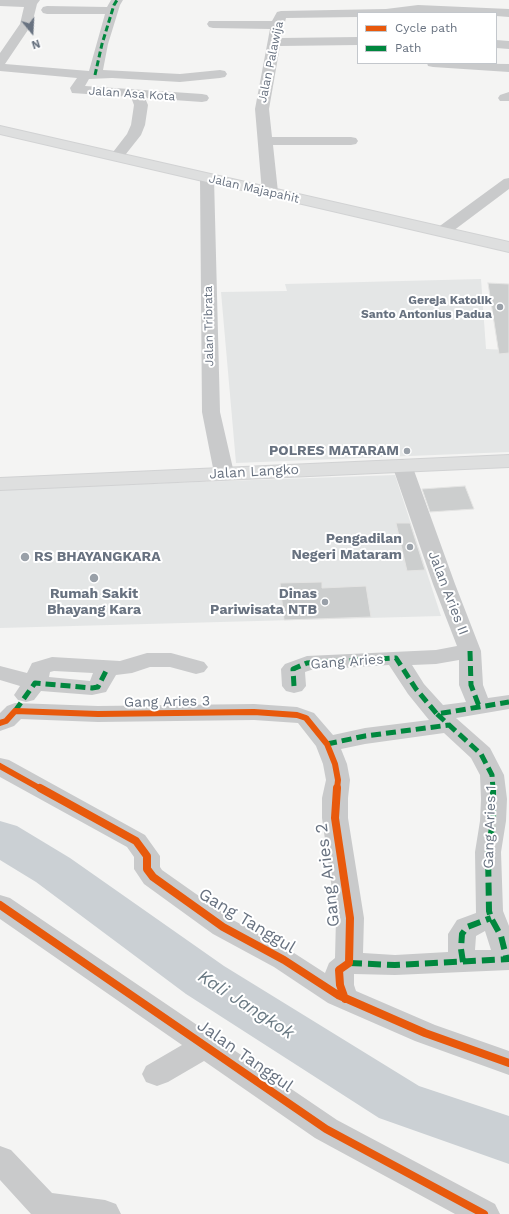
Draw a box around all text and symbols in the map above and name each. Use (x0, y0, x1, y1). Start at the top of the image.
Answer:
north arrow (12, 12, 52, 52)
legend (357, 12, 497, 64)
street label: Jalan Palawija (255, 20, 287, 104)
text: Cycle path (395, 21, 457, 35)
text: N (30, 36, 42, 51)
text: Path (395, 41, 421, 55)
street label: Jalan Asa Kota (88, 84, 176, 104)
street label: Jalan Majapahit (207, 172, 301, 206)
street label: Jalan Tribrata (201, 286, 217, 366)
place label: Gereja Katolik Santo Antonius Padua (361, 293, 492, 321)
marker: Gereja Katolik Santo Antonius Padua (495, 302, 505, 312)
place label: POLRES MATARAM (269, 443, 399, 459)
marker: POLRES MATARAM (402, 446, 412, 456)
street label: Jalan Langko (209, 461, 299, 483)
place label: Pengadilan Negeri Mataram (291, 531, 402, 564)
marker: Pengadilan Negeri Mataram (405, 542, 415, 552)
place label: RS BHAYANGKARA (34, 549, 161, 565)
street label: Jalan Aries II (424, 549, 472, 637)
marker: RS BHAYANGKARA (19, 551, 31, 563)
marker: Rumah Sakit Bhayang Kara (88, 572, 100, 584)
place label: Rumah Sakit Bhayang Kara (47, 586, 141, 618)
place label: Dinas Pariwisata NTB (210, 586, 317, 618)
marker: Dinas Pariwisata NTB (320, 597, 330, 607)
street label: Gang Aries (310, 651, 384, 673)
street label: Gang Aries 3 (124, 693, 210, 711)
street label: Gang Aries 1 (480, 785, 500, 869)
street label: Gang Aries 2 (312, 822, 344, 928)
street label: Gang Tanggul (195, 884, 299, 958)
water label: Kali Jangkok (194, 966, 298, 1044)
street label: Jalan Tanggul (193, 1015, 297, 1097)

